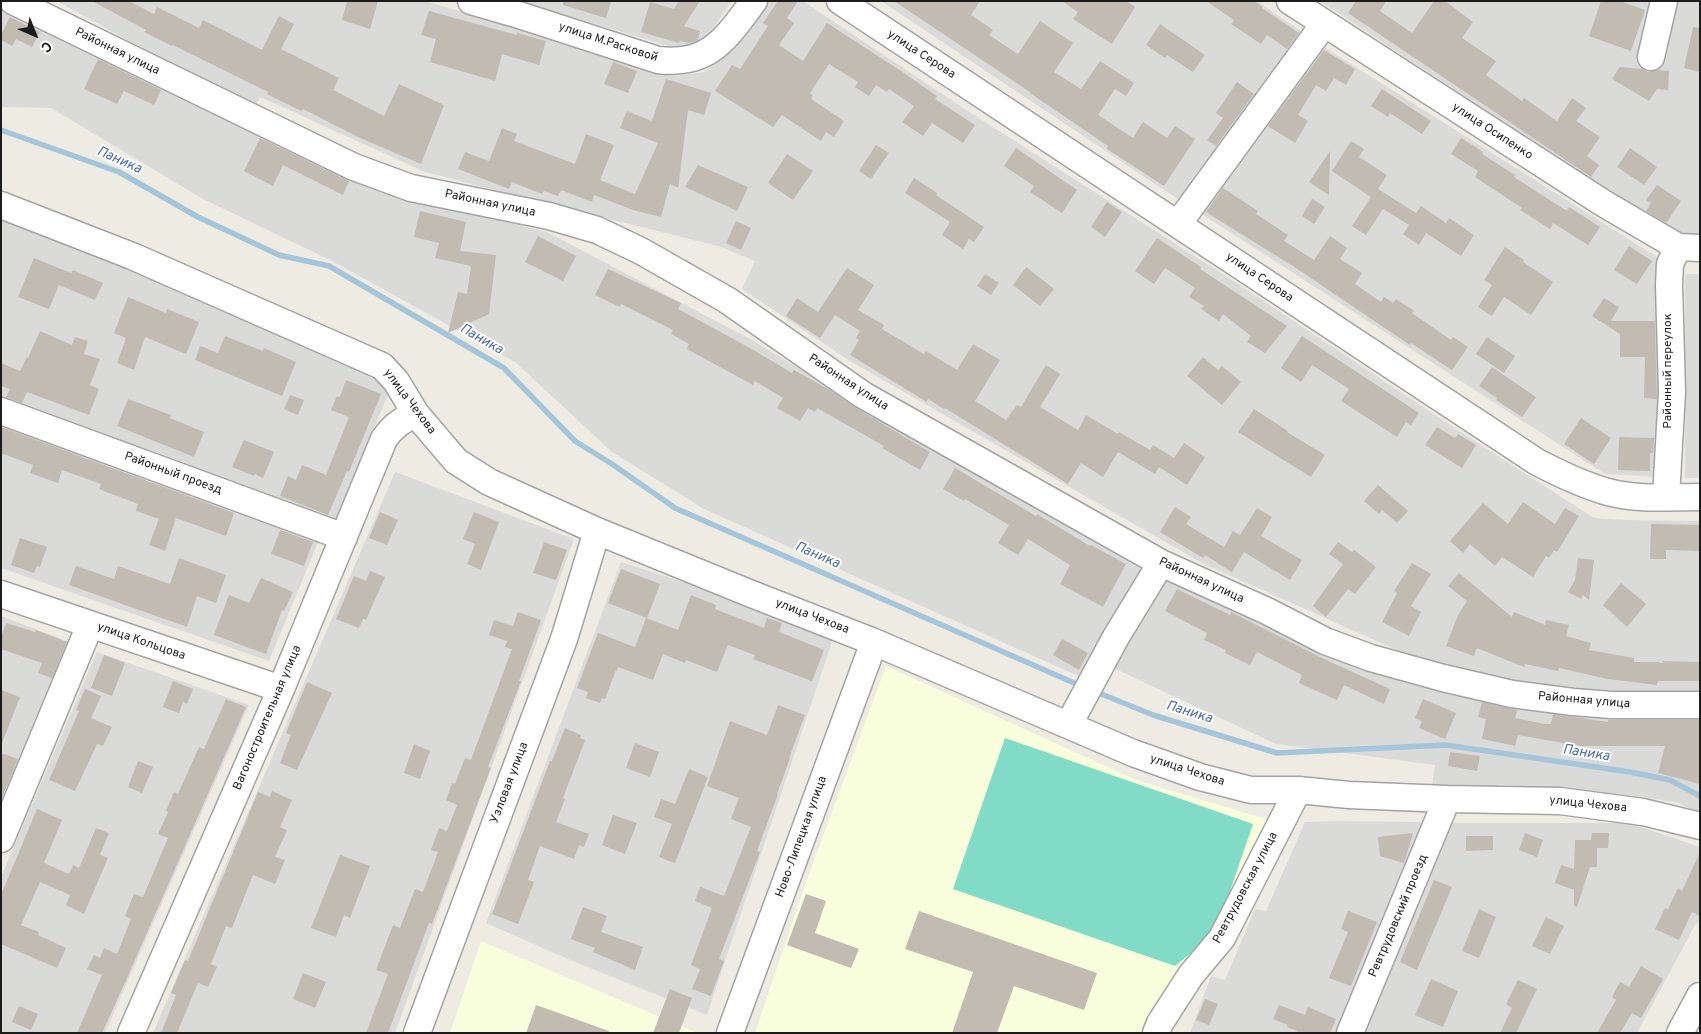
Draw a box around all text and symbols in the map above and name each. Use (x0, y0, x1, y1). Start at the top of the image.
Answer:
north arrow (10, 10, 60, 60)
street label: улица М.Расковой (557, 20, 659, 66)
street label: Районная улица (72, 25, 162, 79)
street label: улица Серова (884, 28, 958, 82)
text: С (37, 37, 55, 55)
street label: улица Осипенко (1449, 101, 1535, 163)
water label: Паника (94, 144, 144, 178)
street label: Районная улица (443, 187, 537, 221)
street label: улица Серова (1222, 250, 1296, 306)
street label: Районный переулок (1662, 313, 1676, 429)
water label: Паника (456, 321, 506, 359)
street label: Районная улица (805, 352, 891, 414)
street label: улица Чехова (380, 367, 438, 437)
street label: Районный проезд (122, 450, 224, 498)
water label: Паника (792, 539, 842, 573)
street label: Районная улица (1156, 555, 1246, 607)
street label: улица Чехова (773, 596, 851, 638)
street label: улица Кольцова (95, 620, 187, 664)
street label: Вагоностроительная улица (231, 643, 305, 793)
street label: Районная улица (1537, 690, 1631, 712)
water label: Паника (1164, 698, 1214, 728)
street label: Узловая улица (488, 740, 532, 826)
water label: Паника (1561, 742, 1611, 766)
street label: улица Чехова (1148, 752, 1226, 790)
street label: Ново-Липецкая улица (773, 774, 831, 900)
street label: улица Чехова (1549, 794, 1627, 816)
street label: Ревтрудовская улица (1211, 830, 1281, 946)
street label: Ревтрудовский проезд (1367, 852, 1431, 980)

